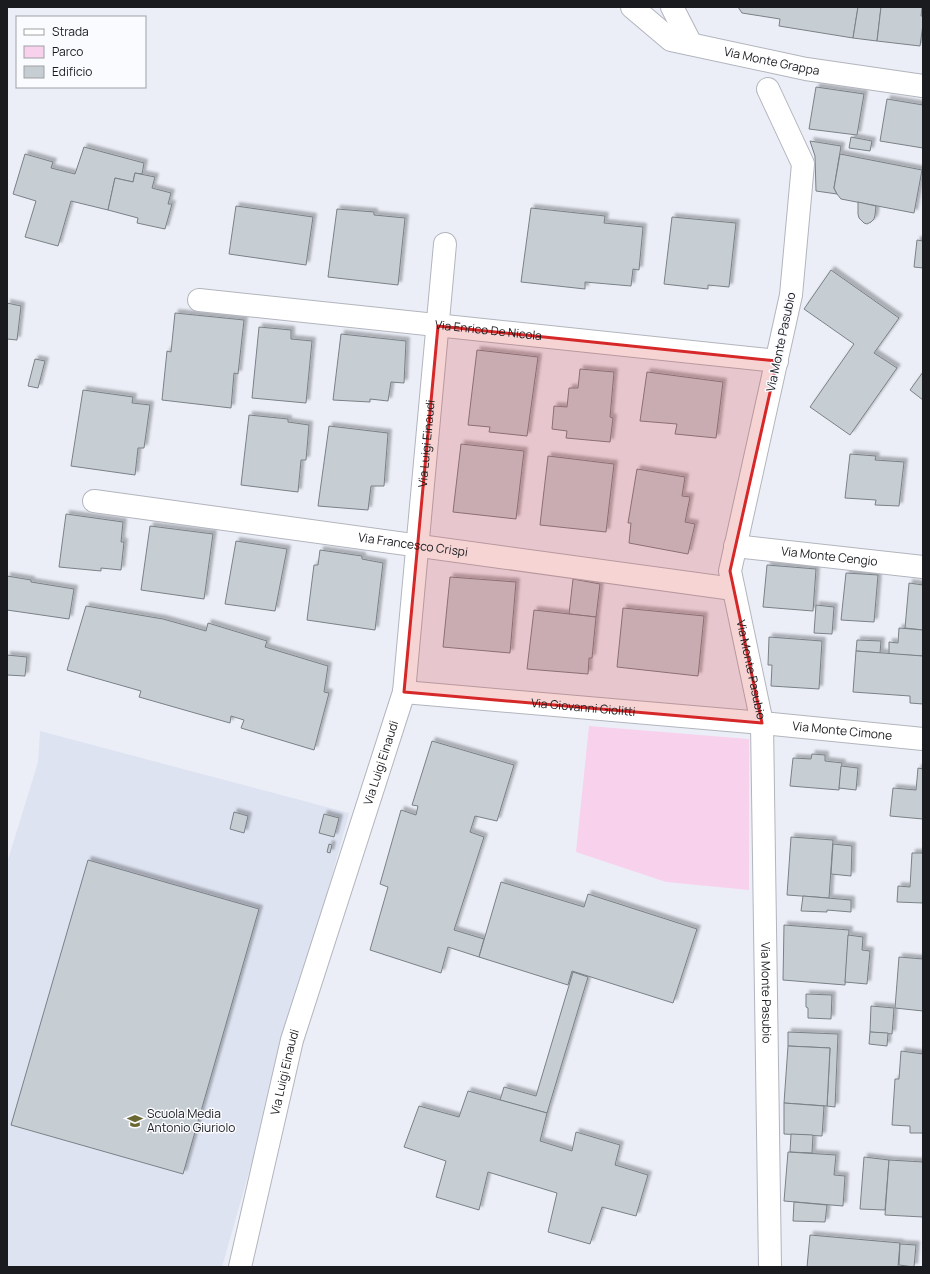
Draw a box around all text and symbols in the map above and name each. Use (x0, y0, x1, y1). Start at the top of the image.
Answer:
legend (16, 16, 146, 88)
text: Strada (52, 23, 89, 40)
text: Parco (52, 43, 83, 60)
street label: Via Monte Grappa (722, 43, 821, 79)
text: Edificio (52, 63, 92, 80)
street label: Via Monte Pasubio (762, 291, 799, 393)
street label: Via Enrico De Nicola (434, 316, 543, 344)
street label: Via Luigi Einaudi (414, 399, 439, 488)
street label: Via Francesco Crispi (357, 528, 469, 560)
street label: Via Monte Cengio (780, 542, 879, 570)
street label: Via Monte Pasubio (733, 618, 770, 721)
street label: Via Giovanni Giolitti (530, 694, 636, 720)
street label: Via Monte Cimone (792, 717, 893, 744)
street label: Via Luigi Einaudi (359, 718, 402, 807)
street label: Via Monte Pasubio (757, 942, 776, 1043)
street label: Via Luigi Einaudi (266, 1027, 303, 1117)
place label: Scuola Media Antonio Giuriolo (147, 1105, 235, 1136)
school or university icon: Scuola Media Antonio Giuriolo (126, 1112, 144, 1130)

